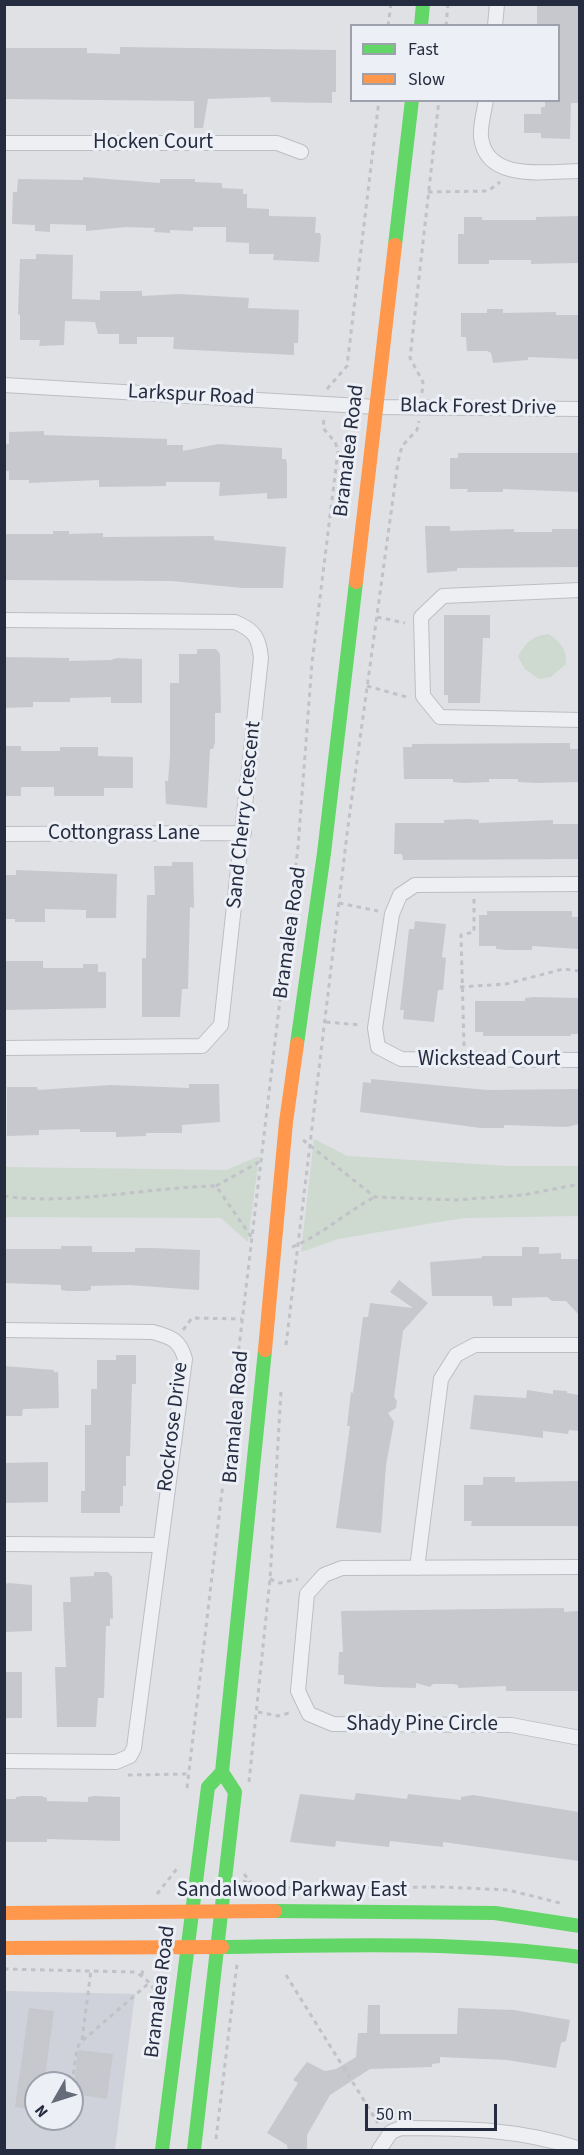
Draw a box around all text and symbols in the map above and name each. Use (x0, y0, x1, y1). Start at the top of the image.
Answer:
legend (350, 24, 560, 102)
text: Fast (408, 37, 439, 62)
text: Slow (408, 67, 445, 92)
street label: Hocken Court (93, 130, 213, 156)
street label: Larkspur Road (127, 380, 255, 412)
street label: Bramalea Road (329, 383, 371, 519)
street label: Black Forest Drive (399, 394, 557, 422)
street label: Sand Cherry Crescent (223, 720, 267, 910)
street label: Cottongrass Lane (48, 821, 200, 847)
street label: Bramalea Road (269, 865, 313, 1001)
street label: Wickstead Court (418, 1047, 560, 1073)
street label: Bramalea Road (219, 1350, 255, 1484)
street label: Rockrose Drive (154, 1361, 194, 1493)
street label: Shady Pine Circle (346, 1712, 498, 1738)
street label: Sandalwood Parkway East (177, 1878, 407, 1904)
street label: Bramalea Road (140, 1924, 182, 2060)
north arrow (24, 2071, 84, 2131)
scale bar (368, 2092, 500, 2130)
text: N (30, 2100, 53, 2122)
text: 50 m (376, 2102, 412, 2127)

